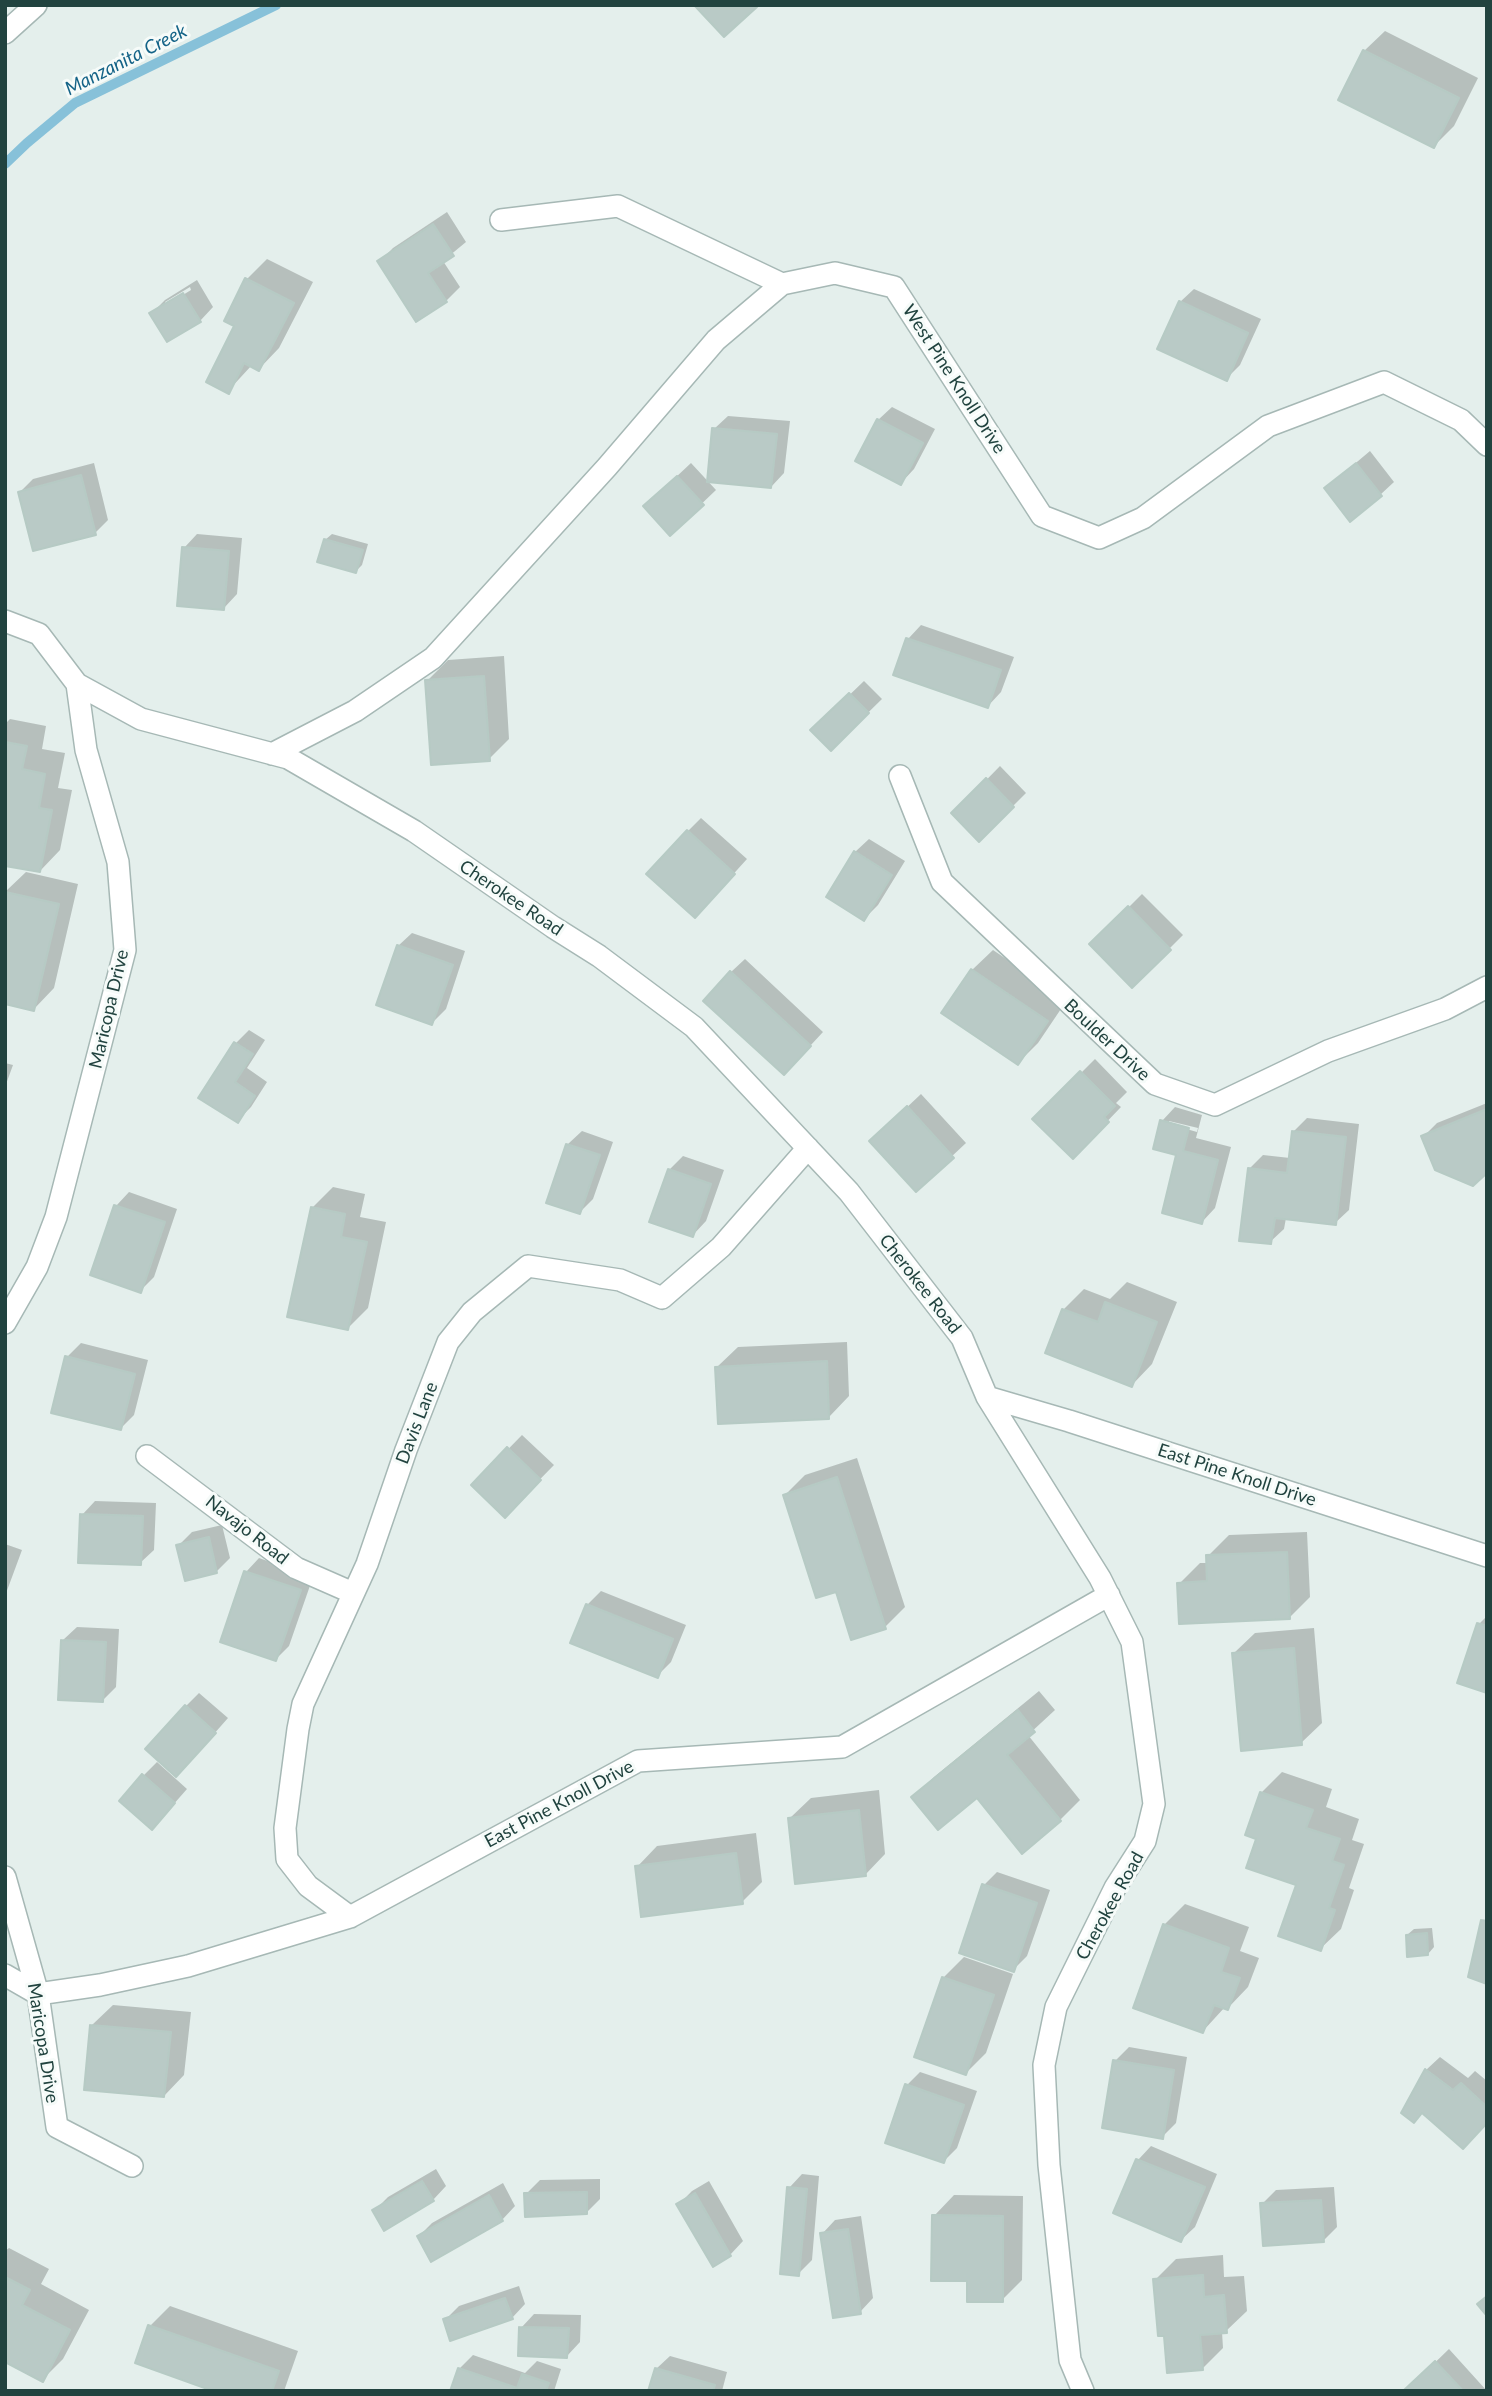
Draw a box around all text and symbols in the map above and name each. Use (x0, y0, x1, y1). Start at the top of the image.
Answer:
water label: Manzanita Creek (61, 20, 191, 100)
street label: West Pine Knoll Drive (898, 300, 1010, 458)
street label: Cherokee Road (455, 855, 567, 941)
street label: Maricopa Drive (85, 947, 133, 1071)
street label: Boulder Drive (1060, 995, 1154, 1085)
street label: Cherokee Road (875, 1230, 965, 1338)
street label: Davis Lane (392, 1379, 442, 1467)
street label: East Pine Knoll Drive (1155, 1439, 1319, 1511)
street label: Navajo Road (201, 1491, 293, 1569)
street label: East Pine Knoll Drive (481, 1756, 637, 1852)
street label: Cherokee Road (1071, 1848, 1149, 1964)
street label: Maricopa Drive (23, 1981, 63, 2105)

